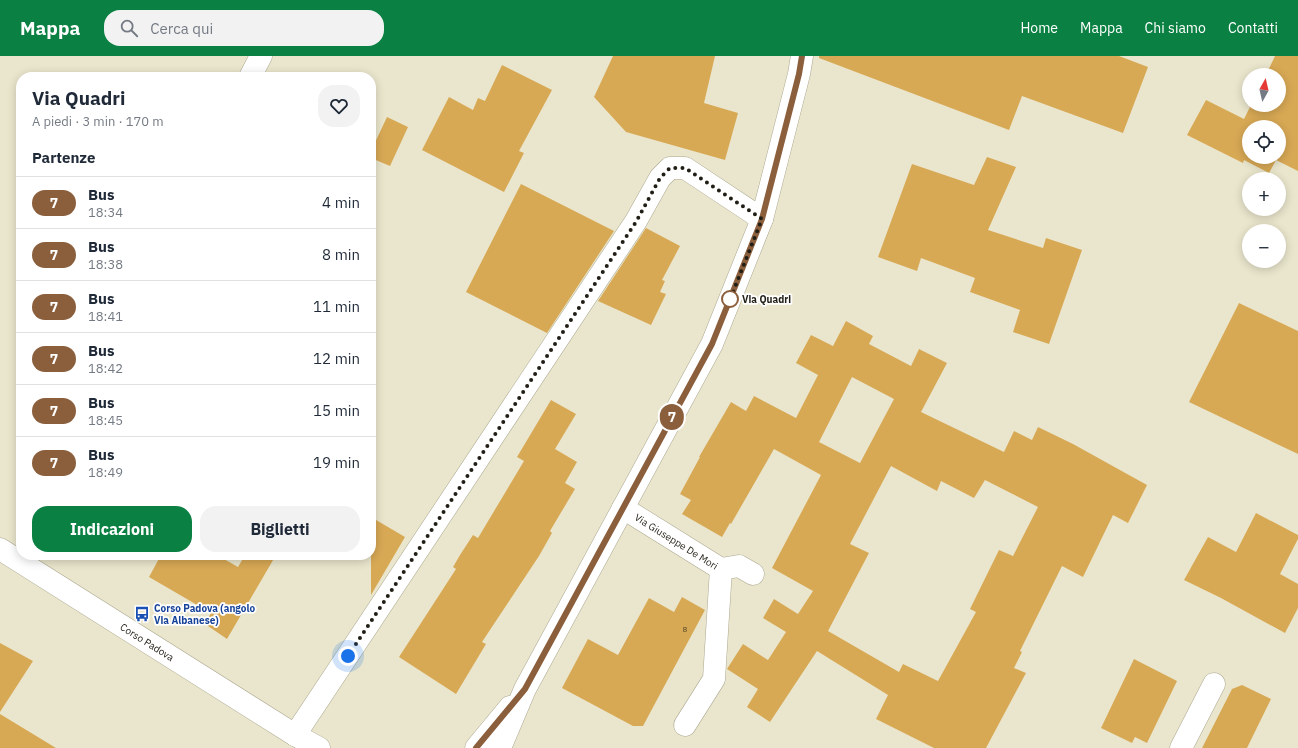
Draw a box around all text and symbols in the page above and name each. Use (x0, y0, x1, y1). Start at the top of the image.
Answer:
search box (104, 10, 384, 46)
text: Mappa (20, 16, 80, 40)
icon: search (118, 17, 140, 39)
text: Cerca qui (150, 19, 213, 38)
text: Home (1020, 19, 1058, 37)
text: Mappa (1080, 19, 1123, 37)
text: Chi siamo (1145, 19, 1206, 37)
text: Contatti (1228, 19, 1278, 37)
north arrow (1242, 68, 1286, 112)
map controls (1242, 68, 1286, 268)
button: heart (318, 85, 360, 127)
text: Via Quadri (32, 86, 125, 110)
text: A piedi · 3 min · 170 m (32, 113, 164, 130)
button: locate (1242, 120, 1286, 164)
text: Partenze (32, 148, 95, 167)
button: + (1242, 172, 1286, 216)
text: Bus (88, 185, 115, 204)
text: 4 min (322, 193, 360, 212)
text: 7 (50, 194, 58, 212)
text: 18:34 (88, 204, 123, 221)
button: − (1242, 224, 1286, 268)
text: Bus (88, 237, 115, 256)
text: 8 min (322, 245, 360, 264)
text: 7 (50, 246, 58, 264)
text: 18:38 (88, 256, 123, 273)
text: Bus (88, 289, 115, 308)
marker: Via Quadri (721, 290, 739, 308)
place label: Via Quadri (742, 293, 791, 306)
text: 11 min (313, 297, 360, 316)
text: 7 (50, 298, 58, 316)
text: 18:41 (88, 308, 123, 325)
text: Bus (88, 341, 115, 360)
text: 12 min (313, 349, 360, 368)
text: 7 (50, 350, 58, 368)
text: 18:42 (88, 360, 123, 377)
text: Bus (88, 393, 115, 412)
text: 15 min (313, 401, 360, 420)
text: 7 (50, 402, 58, 420)
line badge: 7 (659, 404, 685, 430)
text: 7 (668, 408, 676, 426)
text: 18:45 (88, 412, 123, 429)
text: Bus (88, 445, 115, 464)
text: 19 min (313, 453, 360, 472)
text: 7 (50, 454, 58, 472)
text: 18:49 (88, 464, 123, 481)
button: Indicazioni (32, 506, 192, 552)
button: Biglietti (200, 506, 360, 552)
street label: Via Giuseppe De Mori (632, 511, 720, 573)
place label: Corso Padova (angolo Via Albanese) (154, 602, 255, 627)
bus stop icon: Corso Padova (angolo Via Albanese) (133, 605, 151, 623)
street label: Corso Padova (118, 620, 177, 664)
house number: 8 (683, 624, 688, 634)
your location (338, 646, 358, 666)

